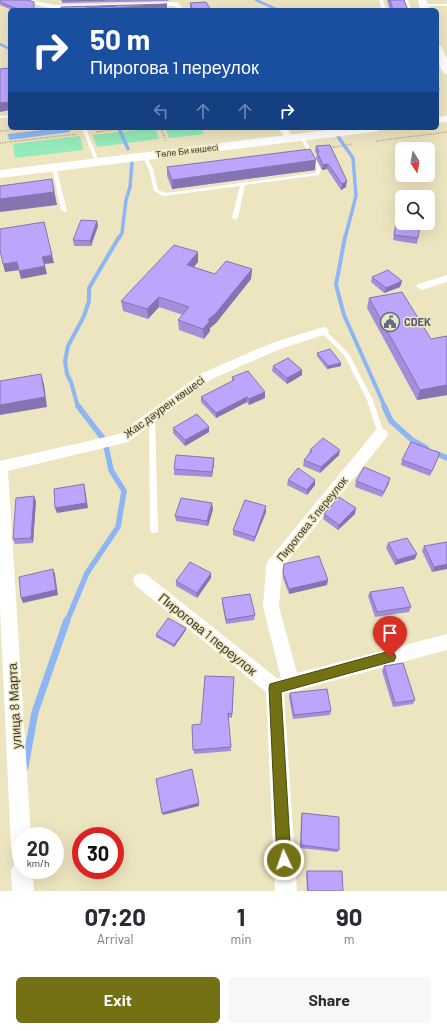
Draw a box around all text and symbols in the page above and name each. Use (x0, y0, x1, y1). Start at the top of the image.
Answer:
text: 50 m (90, 22, 150, 56)
icon: right (24, 24, 76, 76)
text: Пирогова 1 переулок (90, 56, 259, 78)
icon: left (150, 100, 172, 122)
icon: ahead (192, 100, 214, 122)
icon: ahead (234, 100, 256, 122)
icon: right (276, 100, 298, 122)
street label: Төле Би көшесі (155, 141, 219, 160)
north arrow (395, 142, 435, 182)
map controls (395, 142, 435, 230)
button: search (395, 190, 435, 230)
public building icon: CDEK (379, 311, 401, 333)
place label: CDEK (404, 315, 431, 328)
street label: Жас дәурен көшесі (121, 373, 206, 440)
street label: Пирогова 3 переулок (274, 474, 350, 564)
street label: Пирогова 1 переулок (156, 589, 261, 679)
pin (373, 616, 407, 657)
icon: arrive (379, 622, 401, 644)
street label: улица 8 Марта (4, 662, 24, 749)
speed limit sign: 30 (72, 827, 124, 879)
text: 20 (27, 836, 49, 860)
position arrow (263, 839, 305, 881)
text: km/h (27, 857, 49, 869)
text: 07:20 (85, 902, 146, 931)
text: 1 (237, 902, 245, 931)
text: 90 (336, 902, 362, 931)
text: Arrival (97, 931, 133, 947)
text: min (230, 931, 252, 947)
text: m (344, 931, 355, 947)
button: Exit (16, 977, 220, 1023)
button: Share (228, 977, 431, 1023)

